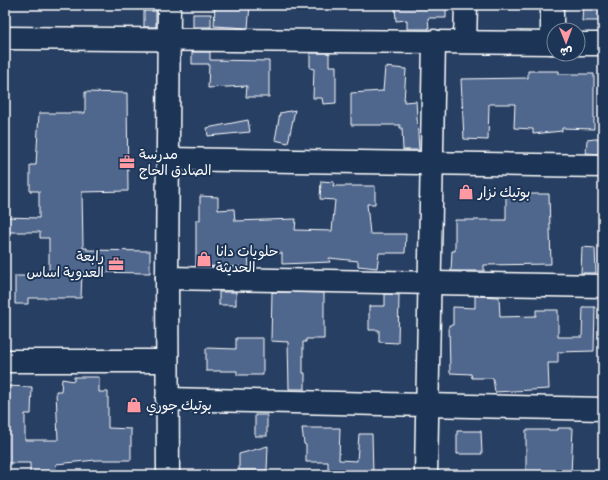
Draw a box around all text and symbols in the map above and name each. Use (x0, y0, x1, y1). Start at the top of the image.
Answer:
north arrow (546, 22, 586, 62)
text: ش (560, 45, 572, 58)
place label: مدرسة الصادق الحاج (139, 146, 211, 180)
office icon: مدرسة الصادق الحاج (118, 153, 136, 171)
shop icon: بوتيك نزار (457, 183, 475, 201)
place label: بوتيك نزار (477, 184, 530, 201)
place label: حلويات دانا الحديثة (216, 243, 279, 276)
place label: رابعة العدوية اساس (26, 248, 104, 281)
shop icon: حلويات دانا الحديثة (195, 250, 213, 268)
office icon: رابعة العدوية اساس (107, 255, 125, 273)
shop icon: بوتيك جوري (125, 396, 143, 414)
place label: بوتيك جوري (146, 397, 212, 416)

